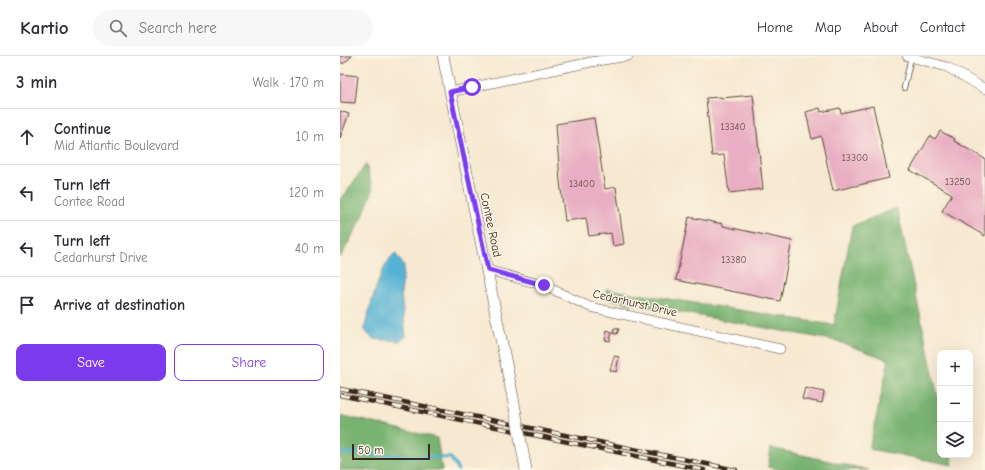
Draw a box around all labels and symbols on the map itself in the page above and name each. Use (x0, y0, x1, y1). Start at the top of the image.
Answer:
route start (463, 78, 481, 96)
house number: 13340 (720, 121, 746, 133)
house number: 13300 (842, 152, 868, 164)
house number: 13250 (945, 176, 971, 188)
house number: 13400 (569, 178, 595, 190)
street label: Contee Road (477, 192, 505, 258)
house number: 13380 (721, 254, 747, 266)
route end (535, 276, 553, 294)
street label: Cedarhurst Drive (591, 286, 679, 320)
scale bar (352, 442, 430, 461)

